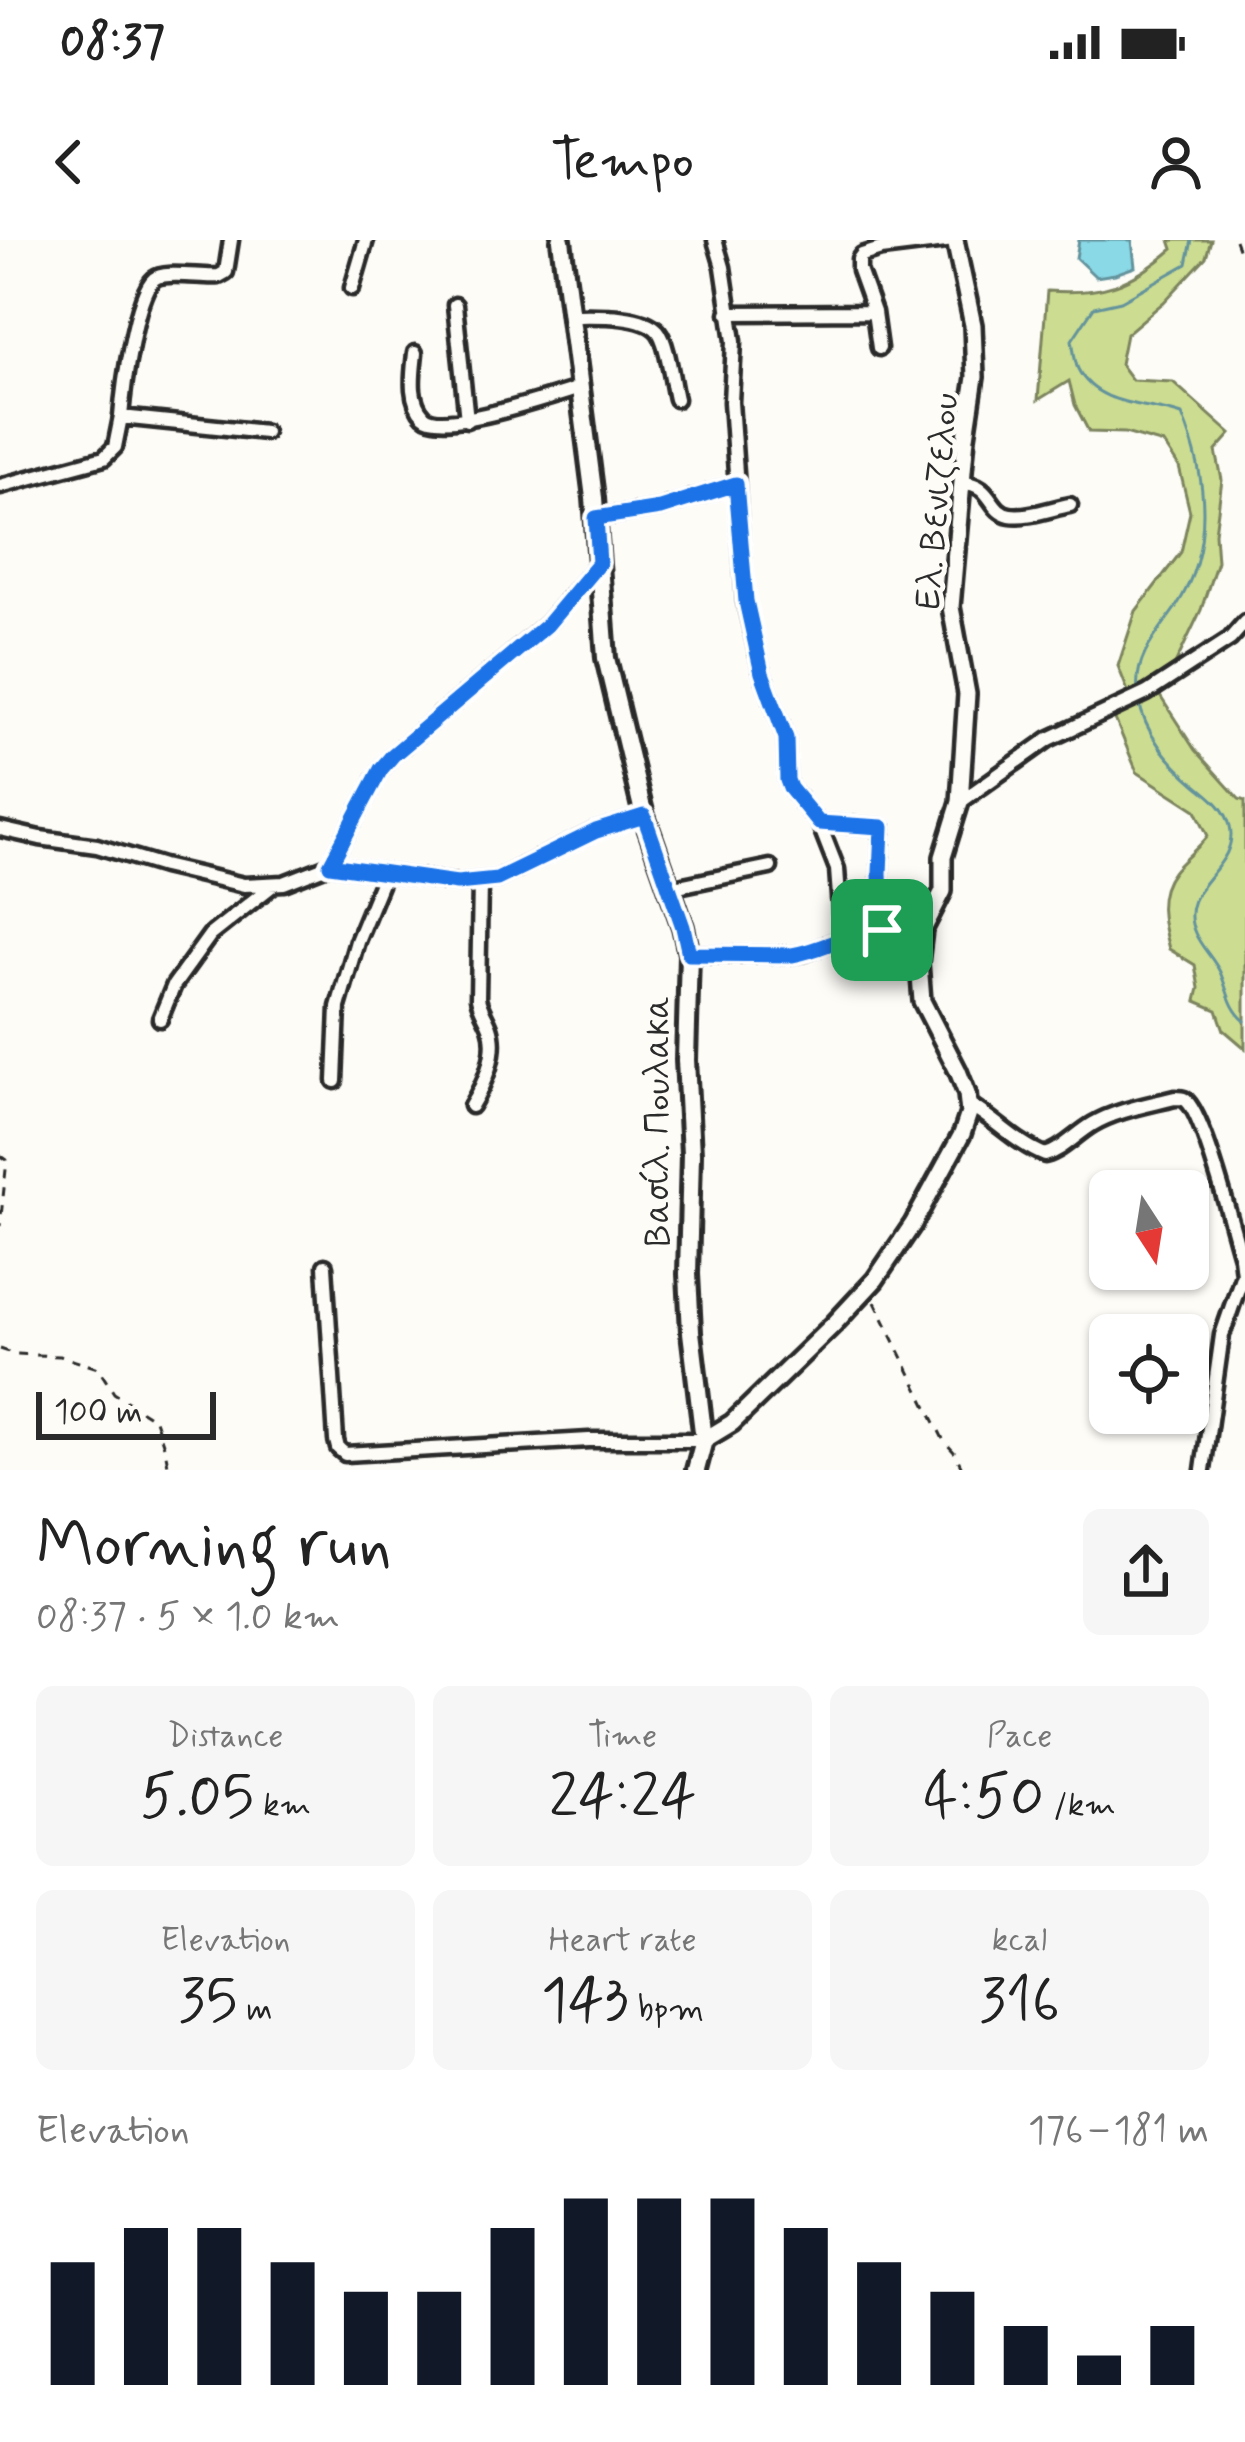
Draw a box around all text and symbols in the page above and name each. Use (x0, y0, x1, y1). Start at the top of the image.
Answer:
text: 08:37 (60, 13, 165, 72)
text: Tempo (551, 127, 694, 198)
icon: back (36, 129, 102, 195)
icon: person (1143, 129, 1209, 195)
street label: Ελ. Βενιζελου (906, 391, 971, 611)
pin (831, 879, 933, 981)
icon: arrive (849, 897, 915, 963)
street label: Βασίλ. Πουλακα (636, 996, 683, 1246)
north arrow (1089, 1170, 1209, 1290)
map controls (1089, 1170, 1209, 1434)
button: locate (1089, 1314, 1209, 1434)
scale bar (36, 1386, 216, 1439)
text: 100 m (54, 1391, 143, 1435)
text: Morning run (36, 1504, 392, 1590)
button: share (1083, 1509, 1209, 1635)
text: 08:37 · 5 × 1.0 km (36, 1592, 340, 1643)
text: Distance (168, 1715, 284, 1759)
text: Time (588, 1715, 657, 1759)
text: Pace (987, 1715, 1052, 1759)
text: 5.05 (140, 1759, 254, 1838)
text: 24:24 (549, 1759, 696, 1838)
text: 4:50 (923, 1759, 1044, 1838)
text: km (254, 1784, 311, 1828)
text: /km (1044, 1784, 1116, 1828)
text: Elevation (161, 1919, 290, 1963)
text: Heart rate (548, 1919, 697, 1963)
text: kcal (992, 1919, 1047, 1963)
text: 35 (178, 1963, 237, 2042)
text: 143 (541, 1963, 629, 2042)
text: 316 (979, 1963, 1060, 2042)
text: m (237, 1988, 273, 2032)
text: bpm (629, 1988, 704, 2032)
text: Elevation (36, 2106, 190, 2157)
text: 176–181 m (1028, 2106, 1209, 2157)

